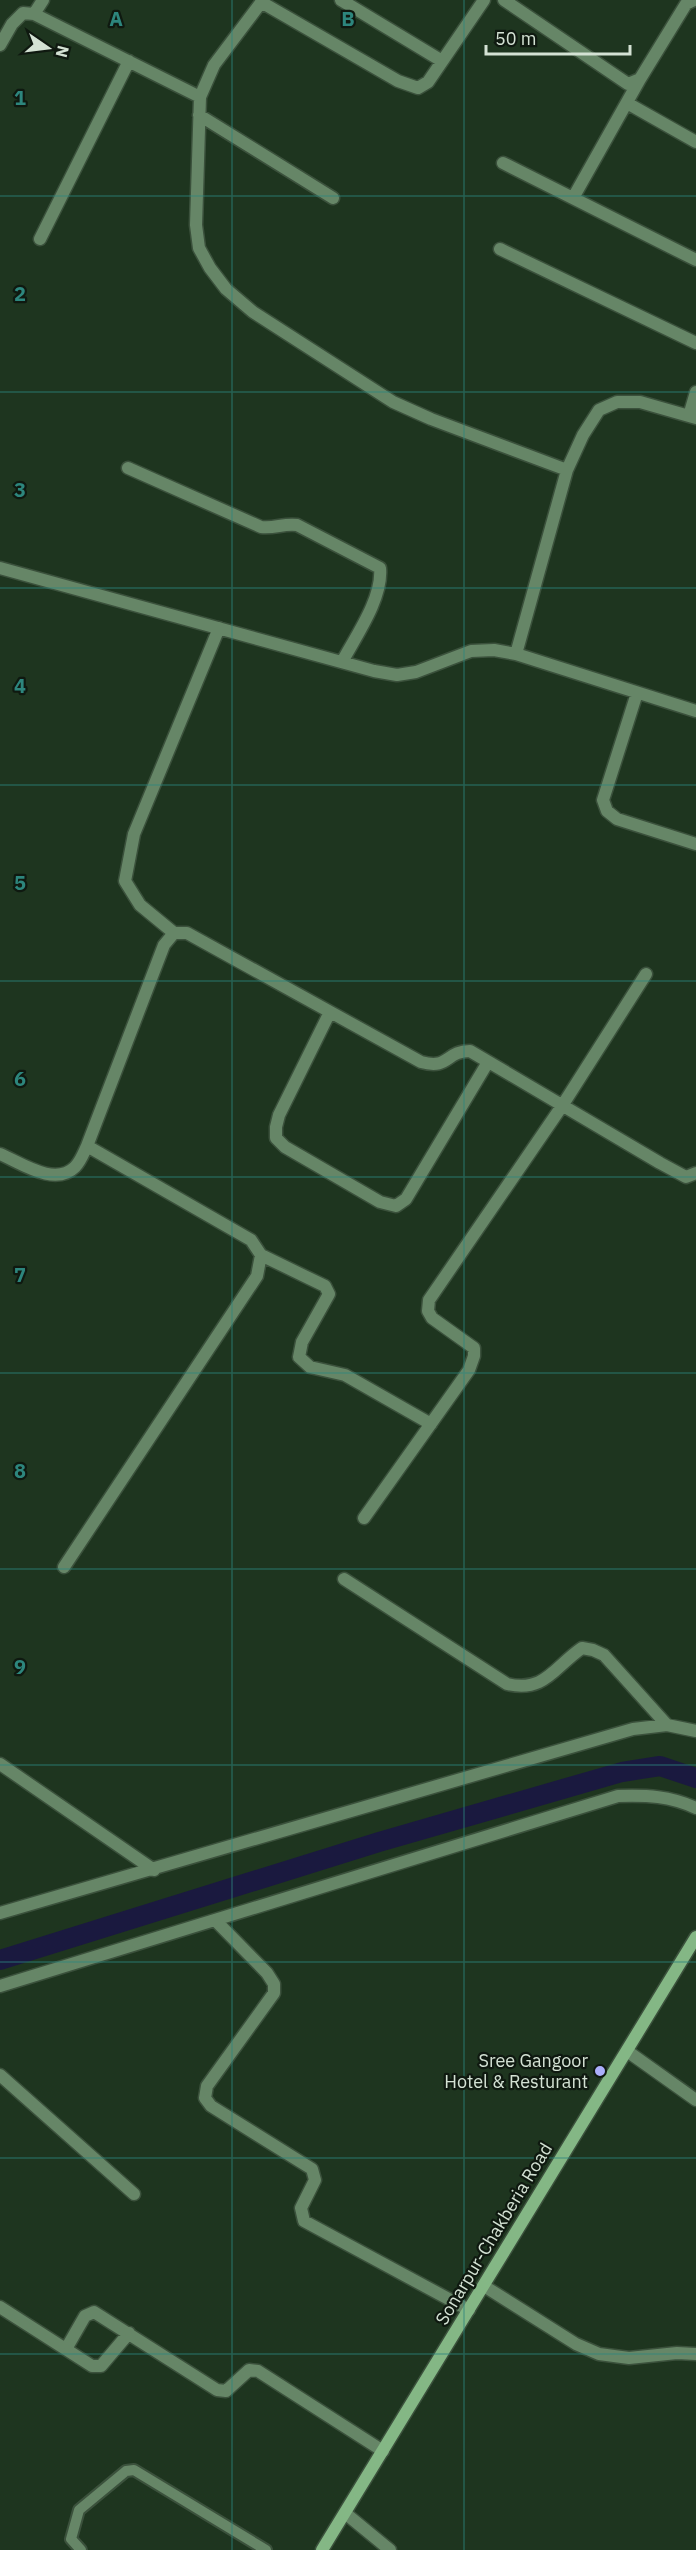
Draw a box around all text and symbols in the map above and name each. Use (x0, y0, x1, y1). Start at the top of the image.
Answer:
text: A (109, 5, 123, 32)
text: B (341, 5, 355, 32)
north arrow (18, 18, 78, 78)
scale bar (486, 18, 630, 56)
text: 50 m (495, 27, 537, 50)
text: N (51, 44, 74, 60)
text: 1 (14, 84, 26, 111)
text: 2 (14, 280, 26, 307)
text: 3 (14, 476, 26, 503)
text: 4 (14, 672, 26, 699)
text: 5 (14, 869, 26, 896)
text: 6 (14, 1065, 26, 1092)
text: 7 (14, 1261, 26, 1288)
text: 8 (14, 1457, 26, 1484)
text: 9 (14, 1653, 26, 1680)
place label: Sree Gangoor Hotel & Resturant (444, 2049, 588, 2093)
marker: Sree Gangoor Hotel & Resturant (593, 2064, 607, 2078)
street label: Sonarpur-Chakberia Road (430, 2138, 557, 2329)

